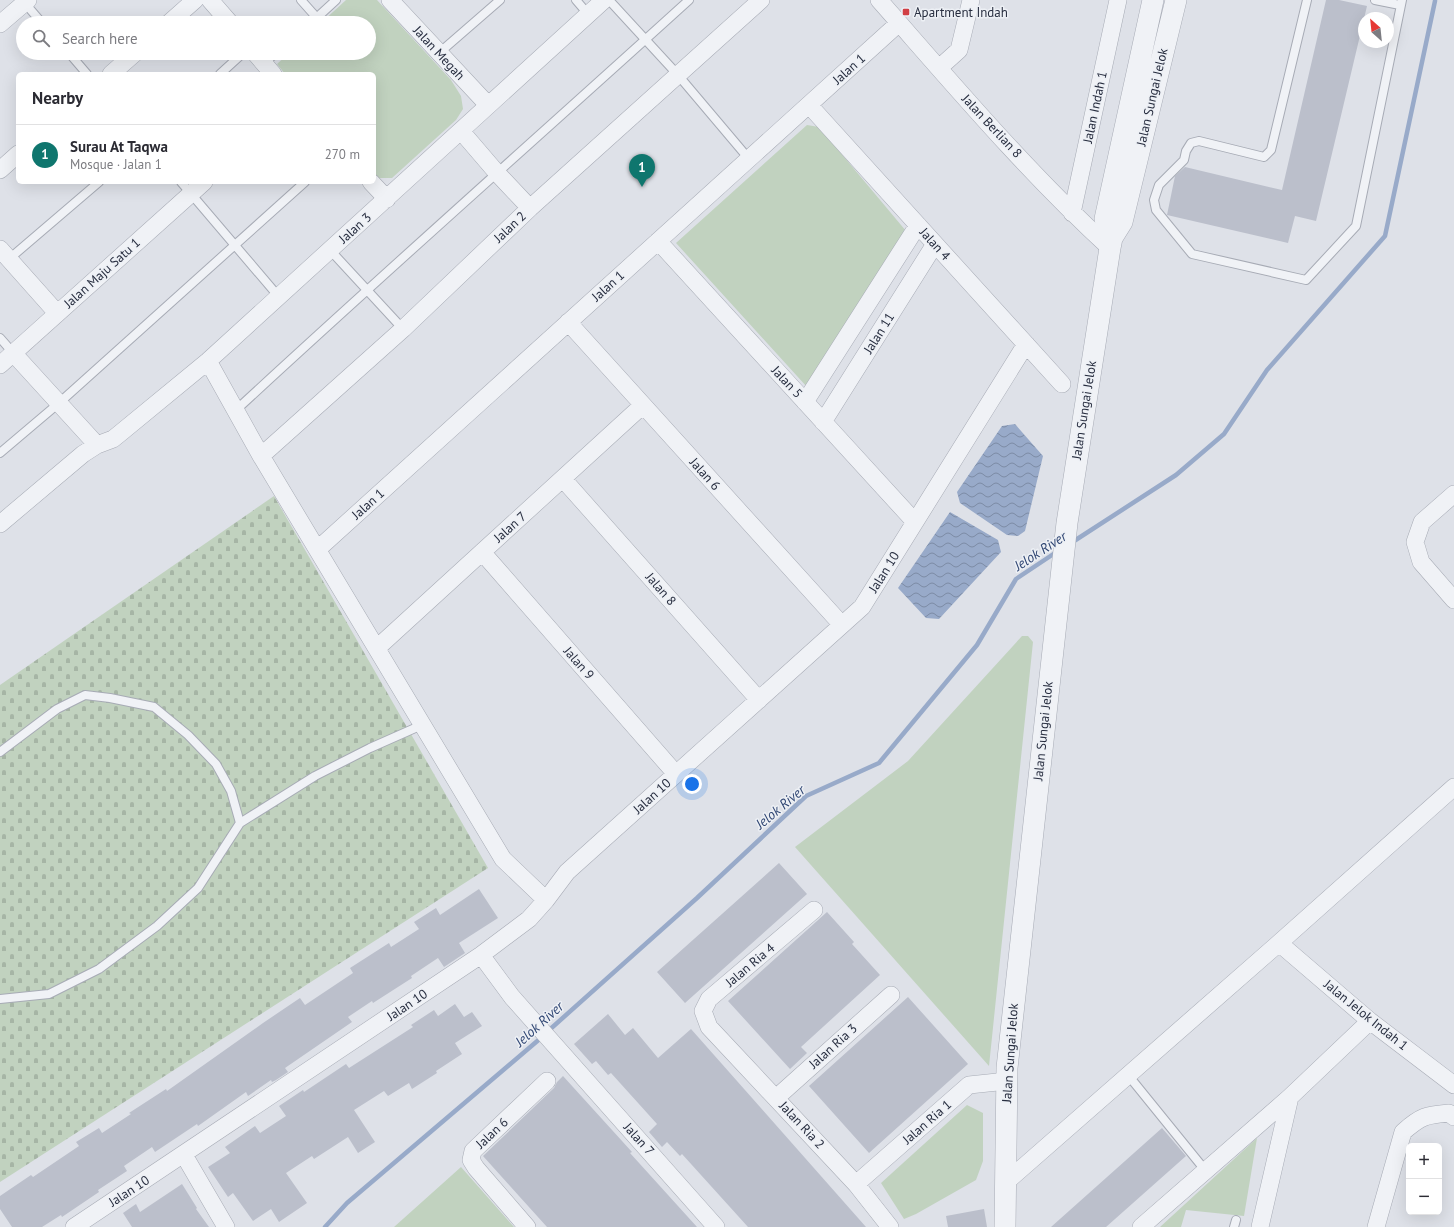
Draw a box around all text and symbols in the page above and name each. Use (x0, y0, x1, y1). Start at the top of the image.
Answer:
place label: Apartment Indah (914, 4, 1008, 21)
marker: Apartment Indah (901, 7, 911, 17)
north arrow (1358, 12, 1394, 48)
search box (16, 16, 376, 60)
street label: Jalan Megah (409, 21, 469, 84)
icon: search (30, 27, 52, 49)
text: Search here (62, 29, 138, 48)
street label: Jalan Sungai Jelok (1132, 46, 1172, 149)
street label: Jalan 1 (828, 50, 869, 89)
street label: Jalan Indah 1 (1079, 69, 1111, 145)
text: Nearby (32, 87, 83, 109)
street label: Jalan Berlian 8 (957, 90, 1026, 161)
text: Surau At Taqwa (70, 137, 168, 156)
text: 1 (41, 146, 49, 163)
text: 270 m (325, 146, 360, 163)
pin: 1 (629, 154, 655, 187)
text: Mosque · Jalan 1 (70, 156, 162, 173)
street label: Jalan 2 (490, 208, 530, 247)
street label: Jalan 3 (334, 209, 375, 248)
street label: Jalan 4 (915, 223, 954, 264)
street label: Jalan Maju Satu 1 (60, 234, 144, 312)
street label: Jalan 1 (587, 267, 628, 306)
street label: Jalan 11 (859, 309, 898, 358)
street label: Jalan Sungai Jelok (1068, 359, 1100, 462)
street label: Jalan 5 (767, 362, 806, 402)
street label: Jalan 6 (685, 453, 724, 494)
street label: Jalan 1 (347, 485, 388, 524)
street label: Jalan 7 (489, 508, 530, 547)
water label: Jelok River (1009, 527, 1071, 575)
street label: Jalan 10 (864, 548, 903, 597)
street label: Jalan 8 (641, 568, 680, 609)
street label: Jalan 9 (559, 642, 598, 683)
street label: Jalan Sungai Jelok (1029, 680, 1057, 783)
your location (682, 774, 702, 794)
street label: Jalan 10 (629, 775, 674, 818)
water label: Jelok River (751, 780, 810, 834)
street label: Jalan Ria 4 (721, 939, 778, 991)
street label: Jalan Jelok Indah 1 (1320, 975, 1412, 1054)
street label: Jalan 10 (383, 985, 431, 1025)
water label: Jelok River (510, 997, 568, 1051)
street label: Jalan Sungai Jelok (998, 1002, 1022, 1104)
street label: Jalan Ria 3 (805, 1020, 861, 1073)
street label: Jalan Ria 1 (898, 1096, 955, 1149)
street label: Jalan Ria 2 (775, 1097, 828, 1152)
street label: Jalan 6 (472, 1114, 512, 1153)
street label: Jalan 7 (619, 1118, 658, 1159)
map controls (1406, 1143, 1442, 1215)
button: + (1406, 1143, 1442, 1179)
street label: Jalan 10 (105, 1172, 153, 1211)
button: − (1406, 1179, 1442, 1215)

